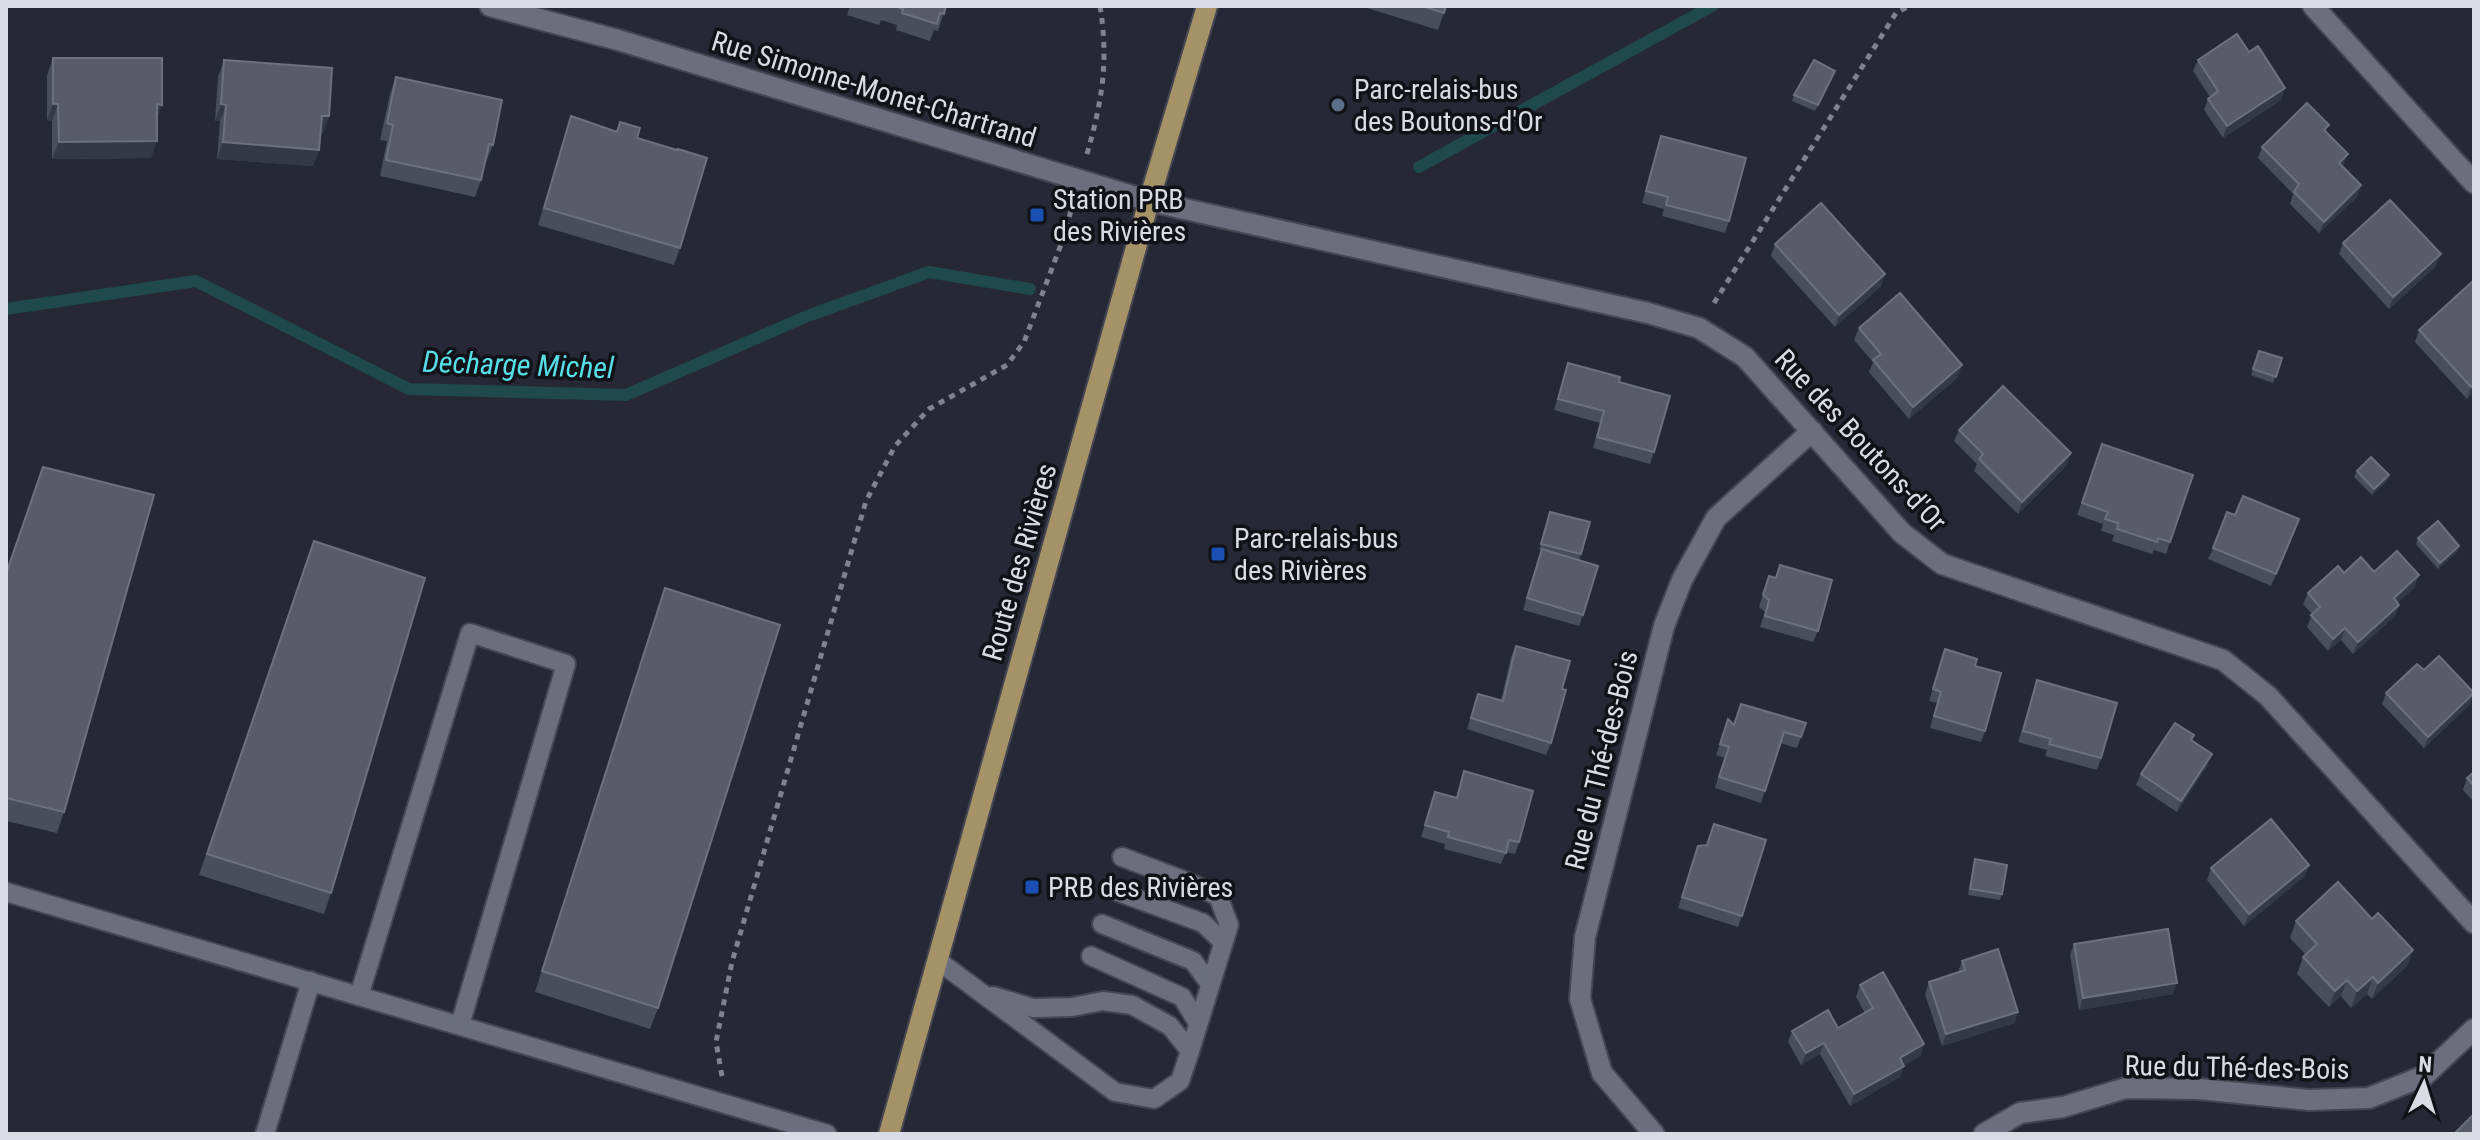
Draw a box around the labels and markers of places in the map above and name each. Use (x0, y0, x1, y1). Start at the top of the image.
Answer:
place label: Parc-relais-bus des Boutons-d'Or (1354, 73, 1543, 138)
marker: Parc-relais-bus des Boutons-d'Or (1329, 96, 1347, 114)
place label: Station PRB des Rivières (1053, 183, 1186, 248)
marker: Station PRB des Rivières (1028, 206, 1046, 224)
place label: Parc-relais-bus des Rivières (1234, 522, 1398, 587)
marker: Parc-relais-bus des Rivières (1209, 545, 1227, 563)
place label: PRB des Rivières (1048, 871, 1233, 904)
marker: PRB des Rivières (1023, 878, 1041, 896)

